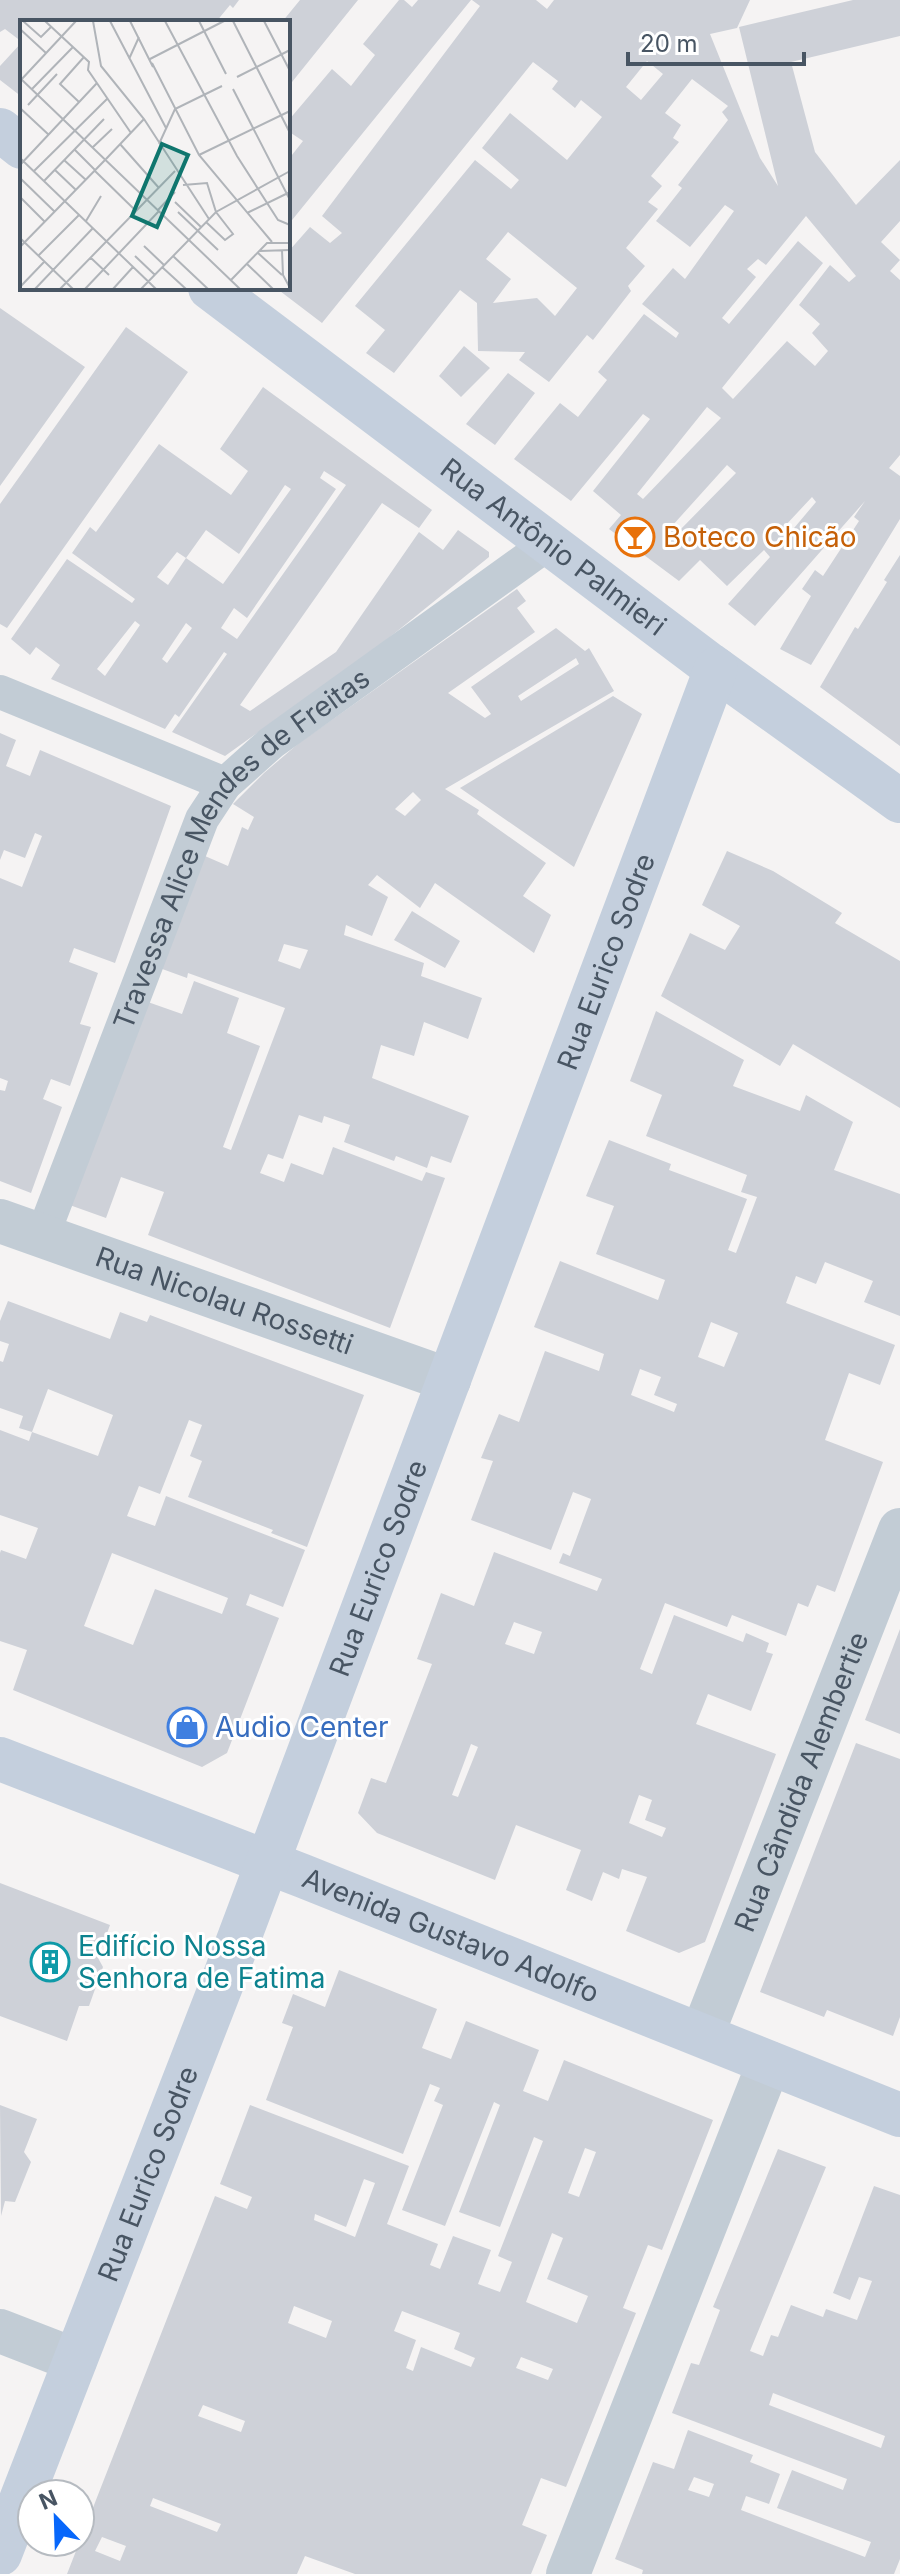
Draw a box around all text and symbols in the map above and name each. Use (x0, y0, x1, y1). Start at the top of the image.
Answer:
scale bar (628, 16, 804, 66)
inset map (20, 20, 290, 290)
text: 20 m (640, 29, 698, 58)
street label: Rua Antônio Palmieri (434, 451, 673, 643)
bar icon: Boteco Chicão (614, 516, 656, 558)
place label: Boteco Chicão (663, 520, 857, 554)
street label: Travessa Alice Mendes de Freitas (106, 661, 376, 1034)
street label: Rua Eurico Sodre (550, 849, 662, 1074)
street label: Rua Nicolau Rossetti (91, 1239, 358, 1362)
street label: Rua Eurico Sodre (322, 1455, 434, 1681)
street label: Rua Cândida Alembertie (727, 1627, 875, 1937)
shop icon: Audio Center (166, 1706, 208, 1748)
place label: Audio Center (215, 1710, 389, 1744)
street label: Avenida Gustavo Adolfo (298, 1861, 604, 2010)
place label: Edifício Nossa Senhora de Fatima (78, 1929, 325, 1995)
building icon: Edifício Nossa Senhora de Fatima (29, 1941, 71, 1983)
street label: Rua Eurico Sodre (91, 2061, 205, 2286)
north arrow (16, 2478, 96, 2558)
text: N (35, 2484, 61, 2515)

